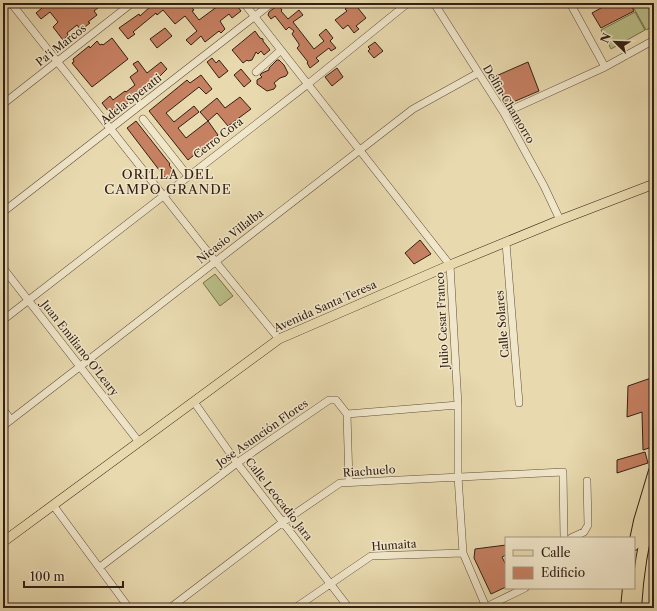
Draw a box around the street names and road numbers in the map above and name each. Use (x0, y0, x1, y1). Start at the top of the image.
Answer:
street label: Pa'i Marcos (33, 21, 89, 69)
street label: Delfin Chamorro (480, 62, 538, 146)
street label: Adela Speratti (97, 70, 165, 128)
street label: Cerro Cora (190, 114, 246, 162)
street label: Nicasio Villalba (194, 206, 266, 266)
street label: Julio Cesar Franco (432, 271, 452, 370)
street label: Avenida Santa Teresa (271, 277, 379, 335)
street label: Calle Solares (492, 289, 512, 358)
street label: Juan Emiliano O'Leary (37, 296, 122, 399)
street label: Jose Asunción Flores (212, 396, 311, 471)
street label: Calle Leocadio Jara (242, 455, 316, 543)
street label: Riachuelo (342, 462, 396, 480)
street label: Humaita (371, 536, 417, 554)

